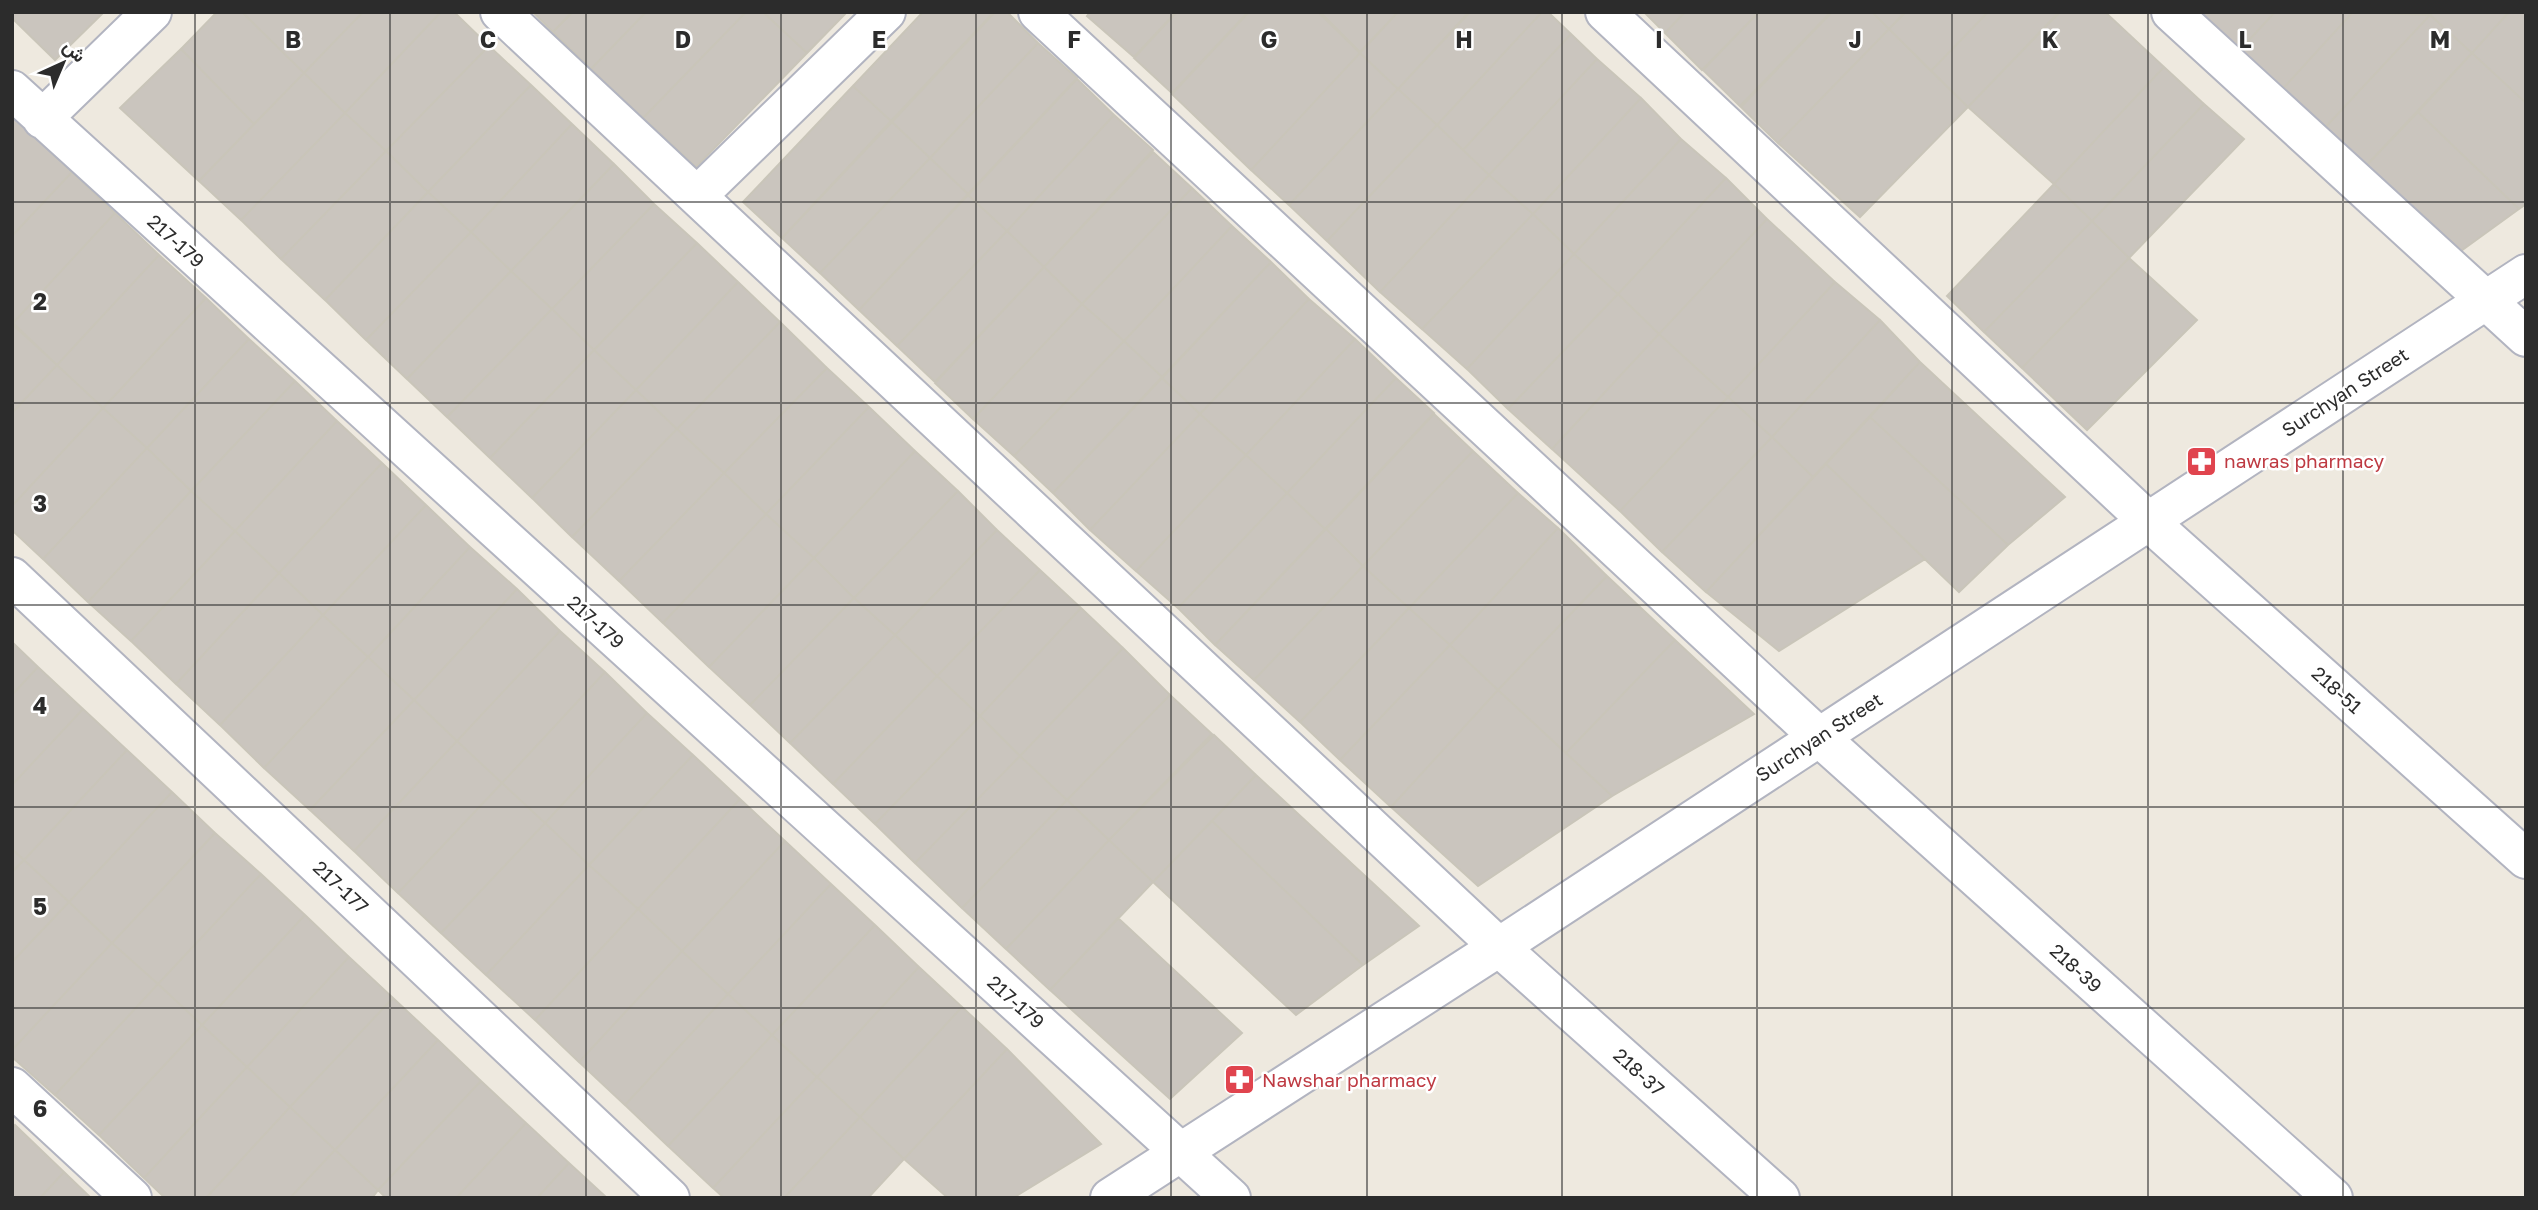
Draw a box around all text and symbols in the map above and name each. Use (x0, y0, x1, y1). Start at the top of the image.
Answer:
text: B (285, 25, 301, 53)
text: C (480, 25, 496, 53)
text: D (675, 25, 691, 53)
text: E (872, 25, 886, 53)
text: F (1067, 25, 1081, 53)
text: G (1261, 25, 1277, 53)
text: H (1455, 25, 1473, 53)
text: I (1655, 25, 1663, 53)
text: J (1848, 25, 1862, 53)
text: K (2042, 25, 2059, 53)
text: L (2238, 25, 2252, 53)
text: M (2430, 25, 2450, 53)
north arrow (28, 28, 98, 98)
text: ش (58, 34, 91, 67)
street label: 217-179 (143, 209, 209, 272)
text: 2 (33, 287, 47, 315)
street label: Surchyan Street (2277, 342, 2412, 441)
pharmacy icon: nawras pharmacy (2184, 444, 2218, 478)
place label: nawras pharmacy (2224, 449, 2384, 472)
text: 3 (33, 489, 47, 517)
street label: 217-179 (563, 590, 629, 653)
street label: 218-51 (2308, 661, 2367, 718)
street label: Surchyan Street (1751, 687, 1886, 786)
text: 4 (33, 691, 47, 719)
street label: 217-177 (309, 855, 374, 918)
text: 5 (33, 892, 47, 920)
street label: 218-39 (2046, 938, 2107, 997)
street label: 217-179 (983, 970, 1049, 1033)
street label: 218-37 (1609, 1043, 1669, 1100)
pharmacy icon: Nawshar pharmacy (1222, 1063, 1256, 1097)
place label: Nawshar pharmacy (1262, 1068, 1437, 1091)
text: 6 (33, 1094, 47, 1122)

